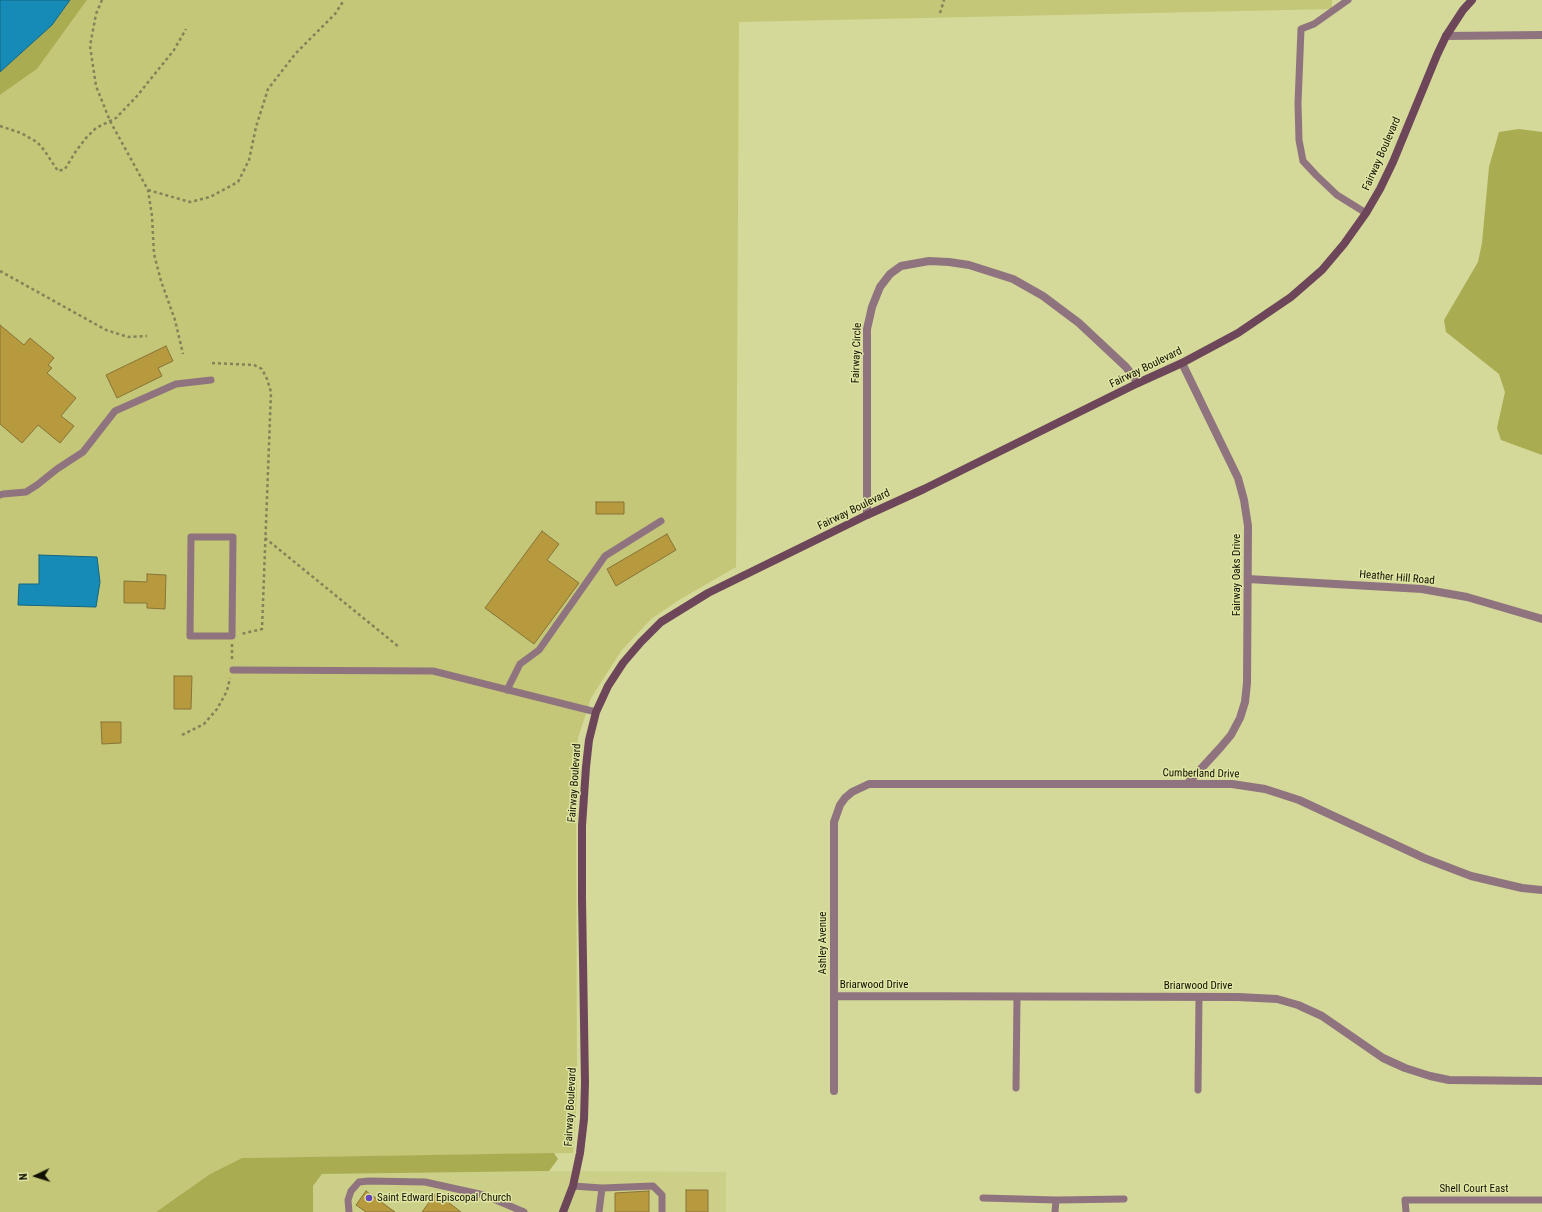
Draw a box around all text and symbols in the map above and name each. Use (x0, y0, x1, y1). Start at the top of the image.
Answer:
street label: Fairway Boulevard (1360, 115, 1404, 193)
street label: Fairway Circle (849, 323, 865, 383)
street label: Fairway Boulevard (1108, 345, 1184, 391)
street label: Fairway Boulevard (816, 487, 892, 533)
street label: Fairway Oaks Drive (1230, 534, 1244, 616)
street label: Heather Hill Road (1359, 568, 1435, 588)
street label: Fairway Boulevard (566, 743, 584, 823)
street label: Cumberland Drive (1162, 767, 1240, 781)
street label: Ashley Avenue (816, 911, 830, 975)
street label: Briarwood Drive (840, 978, 908, 992)
street label: Briarwood Drive (1164, 979, 1232, 993)
street label: Fairway Boulevard (562, 1067, 580, 1147)
north arrow (16, 1156, 56, 1196)
text: N (17, 1173, 30, 1181)
street label: Shell Court East (1439, 1182, 1509, 1196)
place label: Saint Edward Episcopal Church (377, 1191, 511, 1205)
marker: Saint Edward Episcopal Church (364, 1193, 374, 1203)

